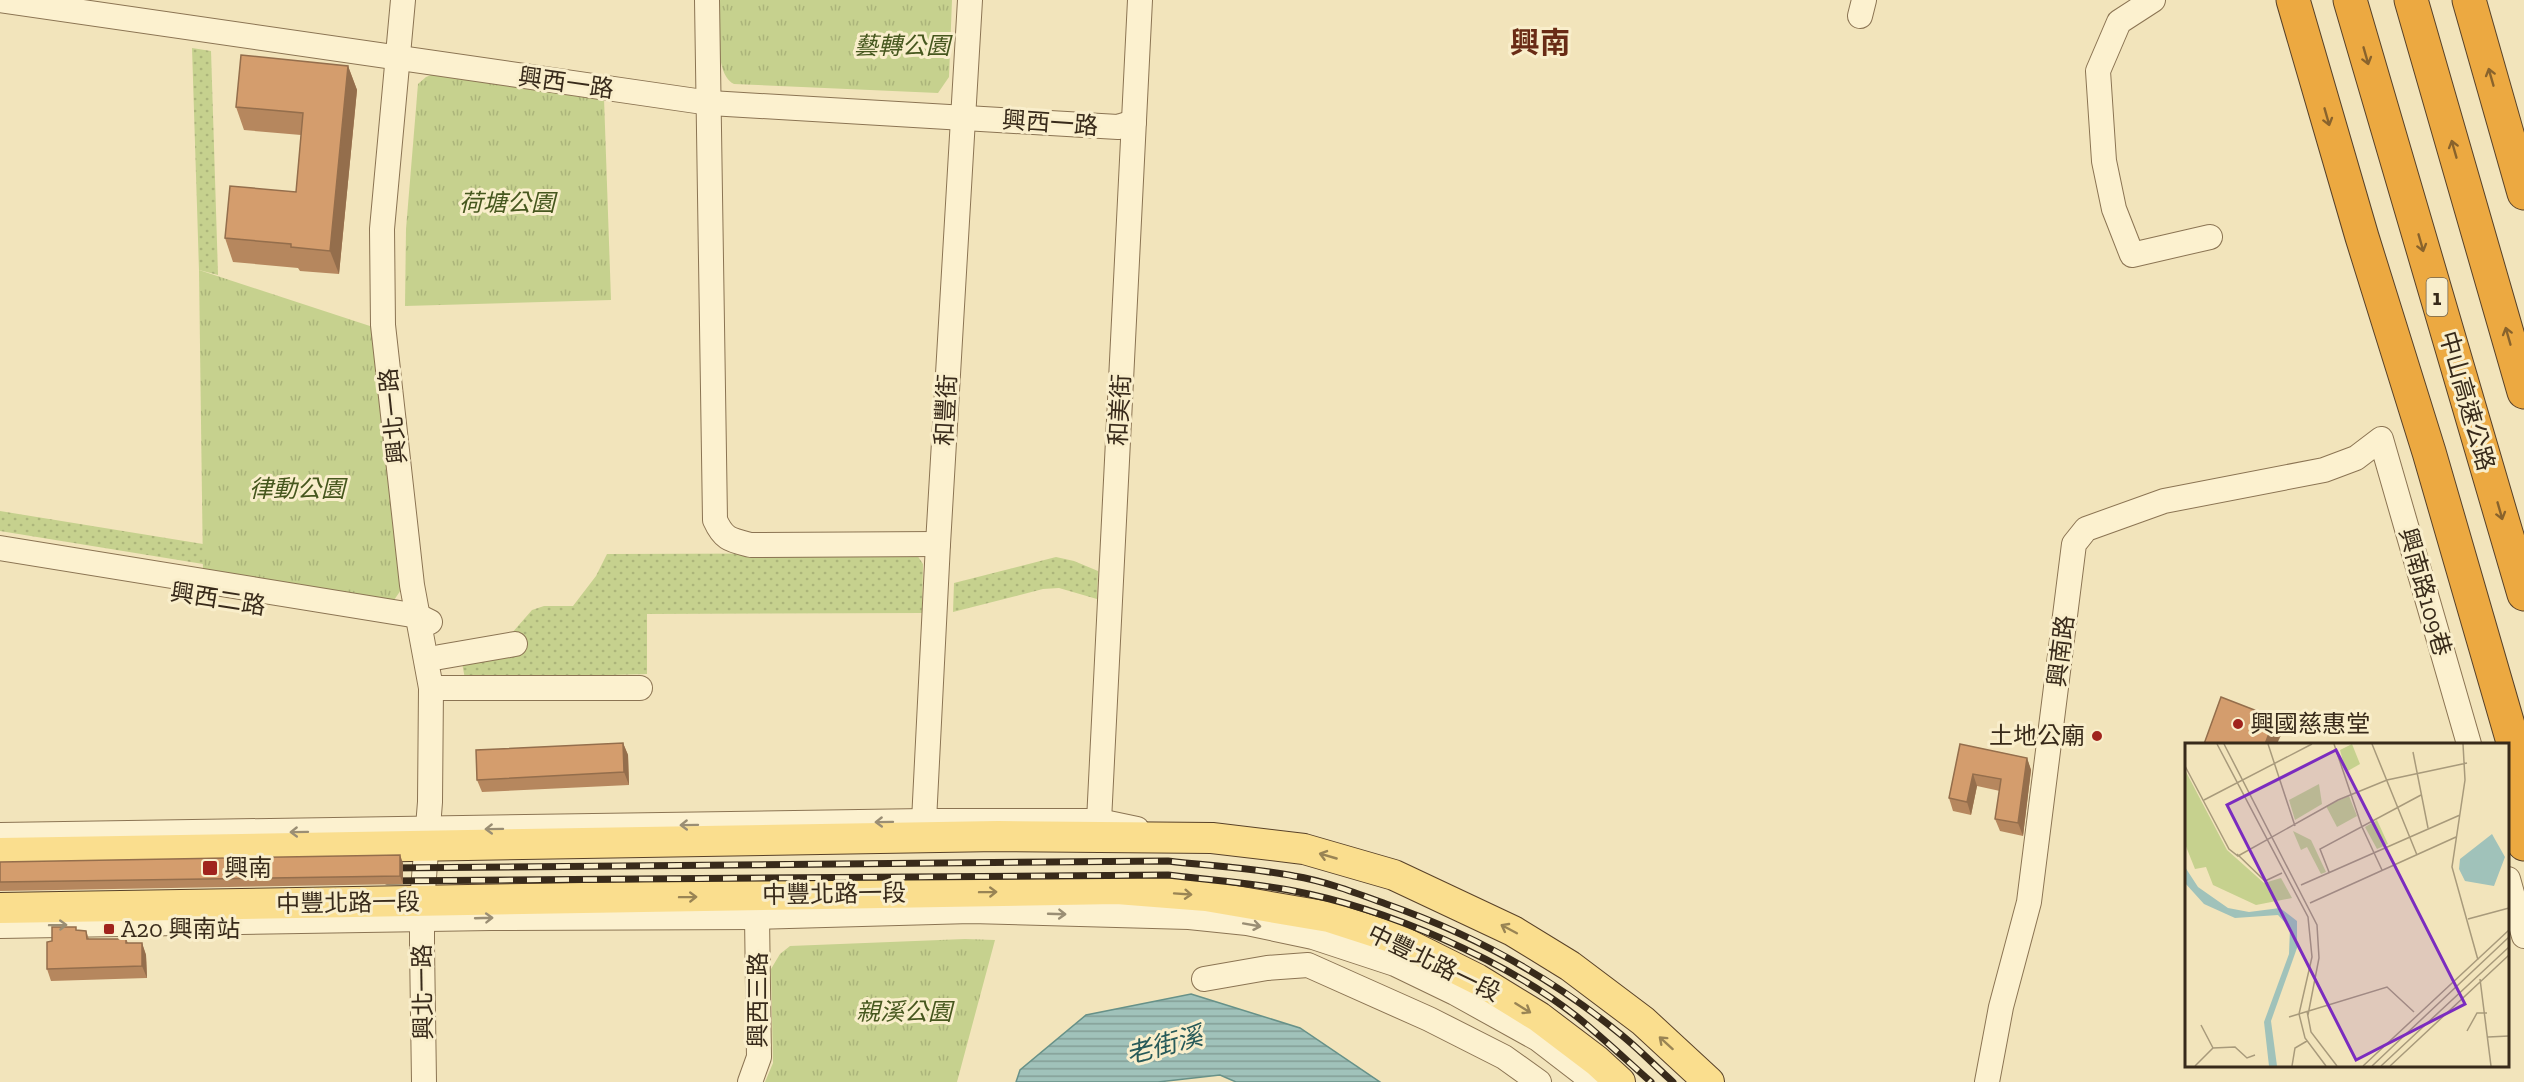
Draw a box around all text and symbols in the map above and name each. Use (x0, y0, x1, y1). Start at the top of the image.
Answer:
district label: 興南 (1510, 25, 1570, 61)
park label: 藝轉公園 (854, 31, 953, 60)
one-way arrow (2361, 46, 2372, 65)
street label: 興西一路 (517, 61, 616, 104)
one-way arrow (2484, 67, 2496, 86)
street label: 興西一路 (1001, 105, 1099, 140)
one-way arrow (2322, 107, 2333, 126)
one-way arrow (2448, 140, 2459, 159)
park label: 荷塘公園 (459, 188, 558, 217)
one-way arrow (2416, 233, 2427, 252)
road number: 1 (2426, 278, 2448, 316)
one-way arrow (2502, 327, 2513, 346)
street label: 中山高速公路 (2434, 328, 2501, 474)
street label: 興北一路 (373, 367, 412, 465)
street label: 和豐街 (929, 373, 962, 447)
street label: 和美街 (1103, 373, 1136, 447)
park label: 律動公園 (249, 474, 348, 503)
one-way arrow (2494, 501, 2506, 520)
street label: 興南路109巷 (2393, 525, 2458, 659)
street label: 興西二路 (168, 577, 268, 620)
street label: 興南路 (2042, 613, 2079, 688)
place label: 興國慈惠堂 (2250, 709, 2370, 738)
marker: 興國慈惠堂 (2231, 717, 2245, 731)
place label: 土地公廟 (1989, 721, 2085, 750)
marker: 土地公廟 (2090, 729, 2104, 743)
inset map (2185, 743, 2509, 1067)
one-way arrow (874, 816, 894, 828)
one-way arrow (679, 819, 699, 831)
one-way arrow (484, 823, 504, 834)
one-way arrow (289, 826, 309, 838)
one-way arrow (1319, 850, 1338, 861)
place label: 興南 (224, 853, 272, 882)
marker: 興南 (201, 859, 219, 877)
street label: 中豐北路一段 (762, 878, 906, 909)
one-way arrow (978, 886, 998, 897)
street label: 中豐北路一段 (276, 887, 420, 918)
one-way arrow (1173, 889, 1193, 900)
one-way arrow (678, 891, 698, 903)
one-way arrow (1047, 908, 1067, 920)
one-way arrow (474, 912, 494, 924)
place label: A20 興南站 (121, 914, 240, 943)
street label: 中豐北路一段 (1363, 918, 1505, 1007)
one-way arrow (48, 919, 68, 931)
one-way arrow (1241, 920, 1261, 931)
marker: A20 興南站 (102, 922, 116, 936)
one-way arrow (1500, 923, 1518, 934)
street label: 興北一路 (407, 944, 438, 1040)
street label: 興西三路 (743, 952, 772, 1048)
park label: 親溪公園 (856, 997, 955, 1026)
one-way arrow (1514, 1002, 1531, 1014)
water label: 老街溪 (1122, 1018, 1210, 1071)
one-way arrow (1659, 1035, 1674, 1050)

